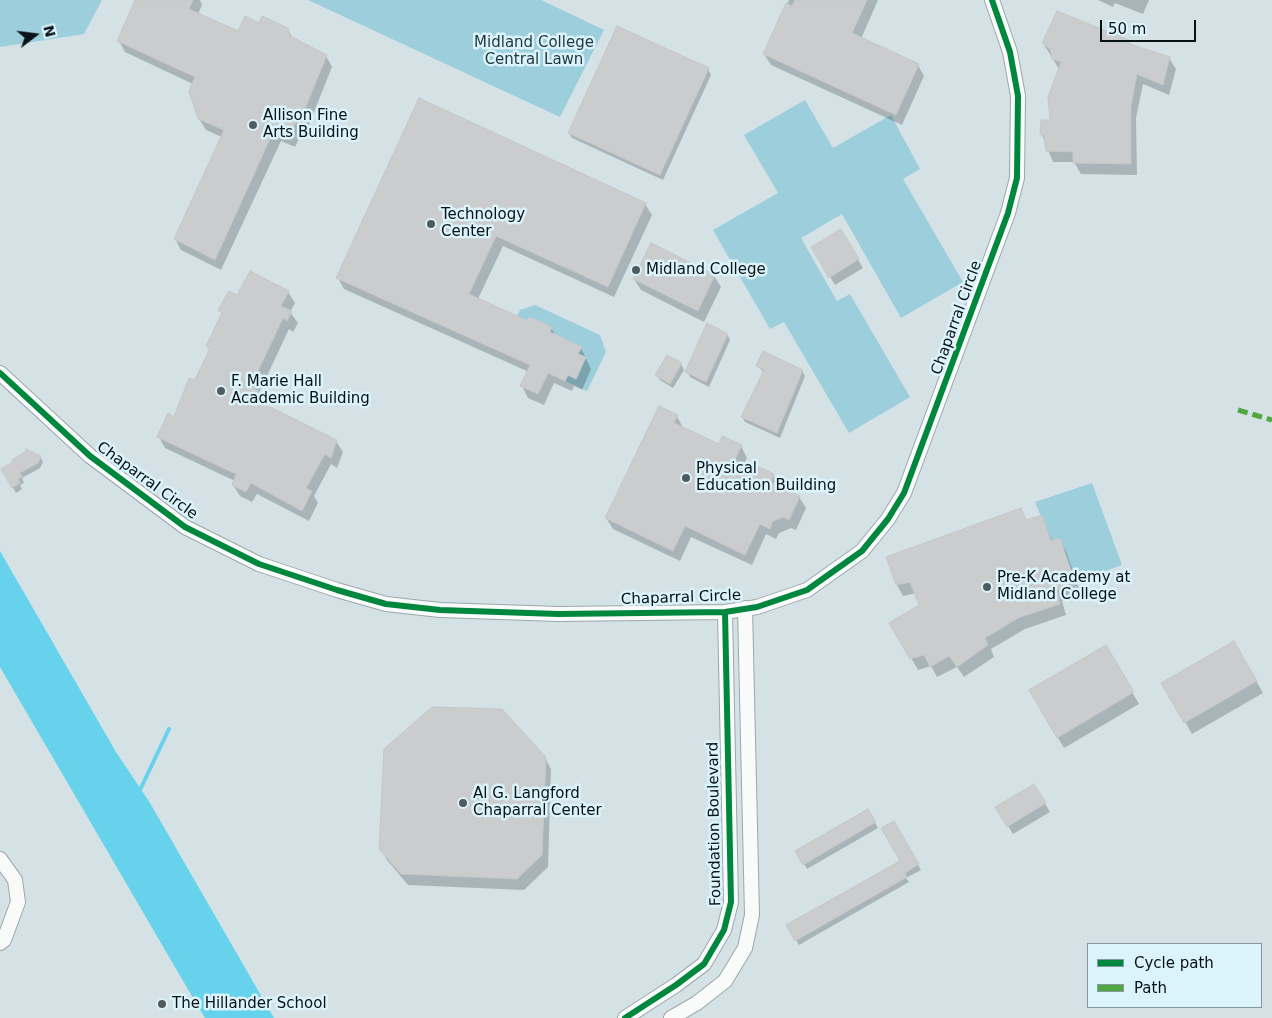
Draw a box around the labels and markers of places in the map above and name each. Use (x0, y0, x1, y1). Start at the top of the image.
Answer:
place label: Allison Fine Arts Building (263, 107, 359, 142)
marker: Allison Fine Arts Building (247, 119, 259, 131)
place label: Technology Center (441, 206, 525, 241)
marker: Technology Center (425, 218, 437, 230)
place label: Midland College (646, 261, 766, 279)
marker: Midland College (630, 264, 642, 276)
place label: F. Marie Hall Academic Building (231, 373, 370, 408)
marker: F. Marie Hall Academic Building (215, 385, 227, 397)
place label: Physical Education Building (696, 460, 836, 495)
marker: Physical Education Building (680, 472, 692, 484)
place label: Pre-K Academy at Midland College (997, 569, 1130, 604)
marker: Pre-K Academy at Midland College (981, 581, 993, 593)
place label: Al G. Langford Chaparral Center (473, 785, 602, 820)
marker: Al G. Langford Chaparral Center (457, 797, 469, 809)
place label: The Hillander School (172, 995, 327, 1013)
marker: The Hillander School (156, 998, 168, 1010)

